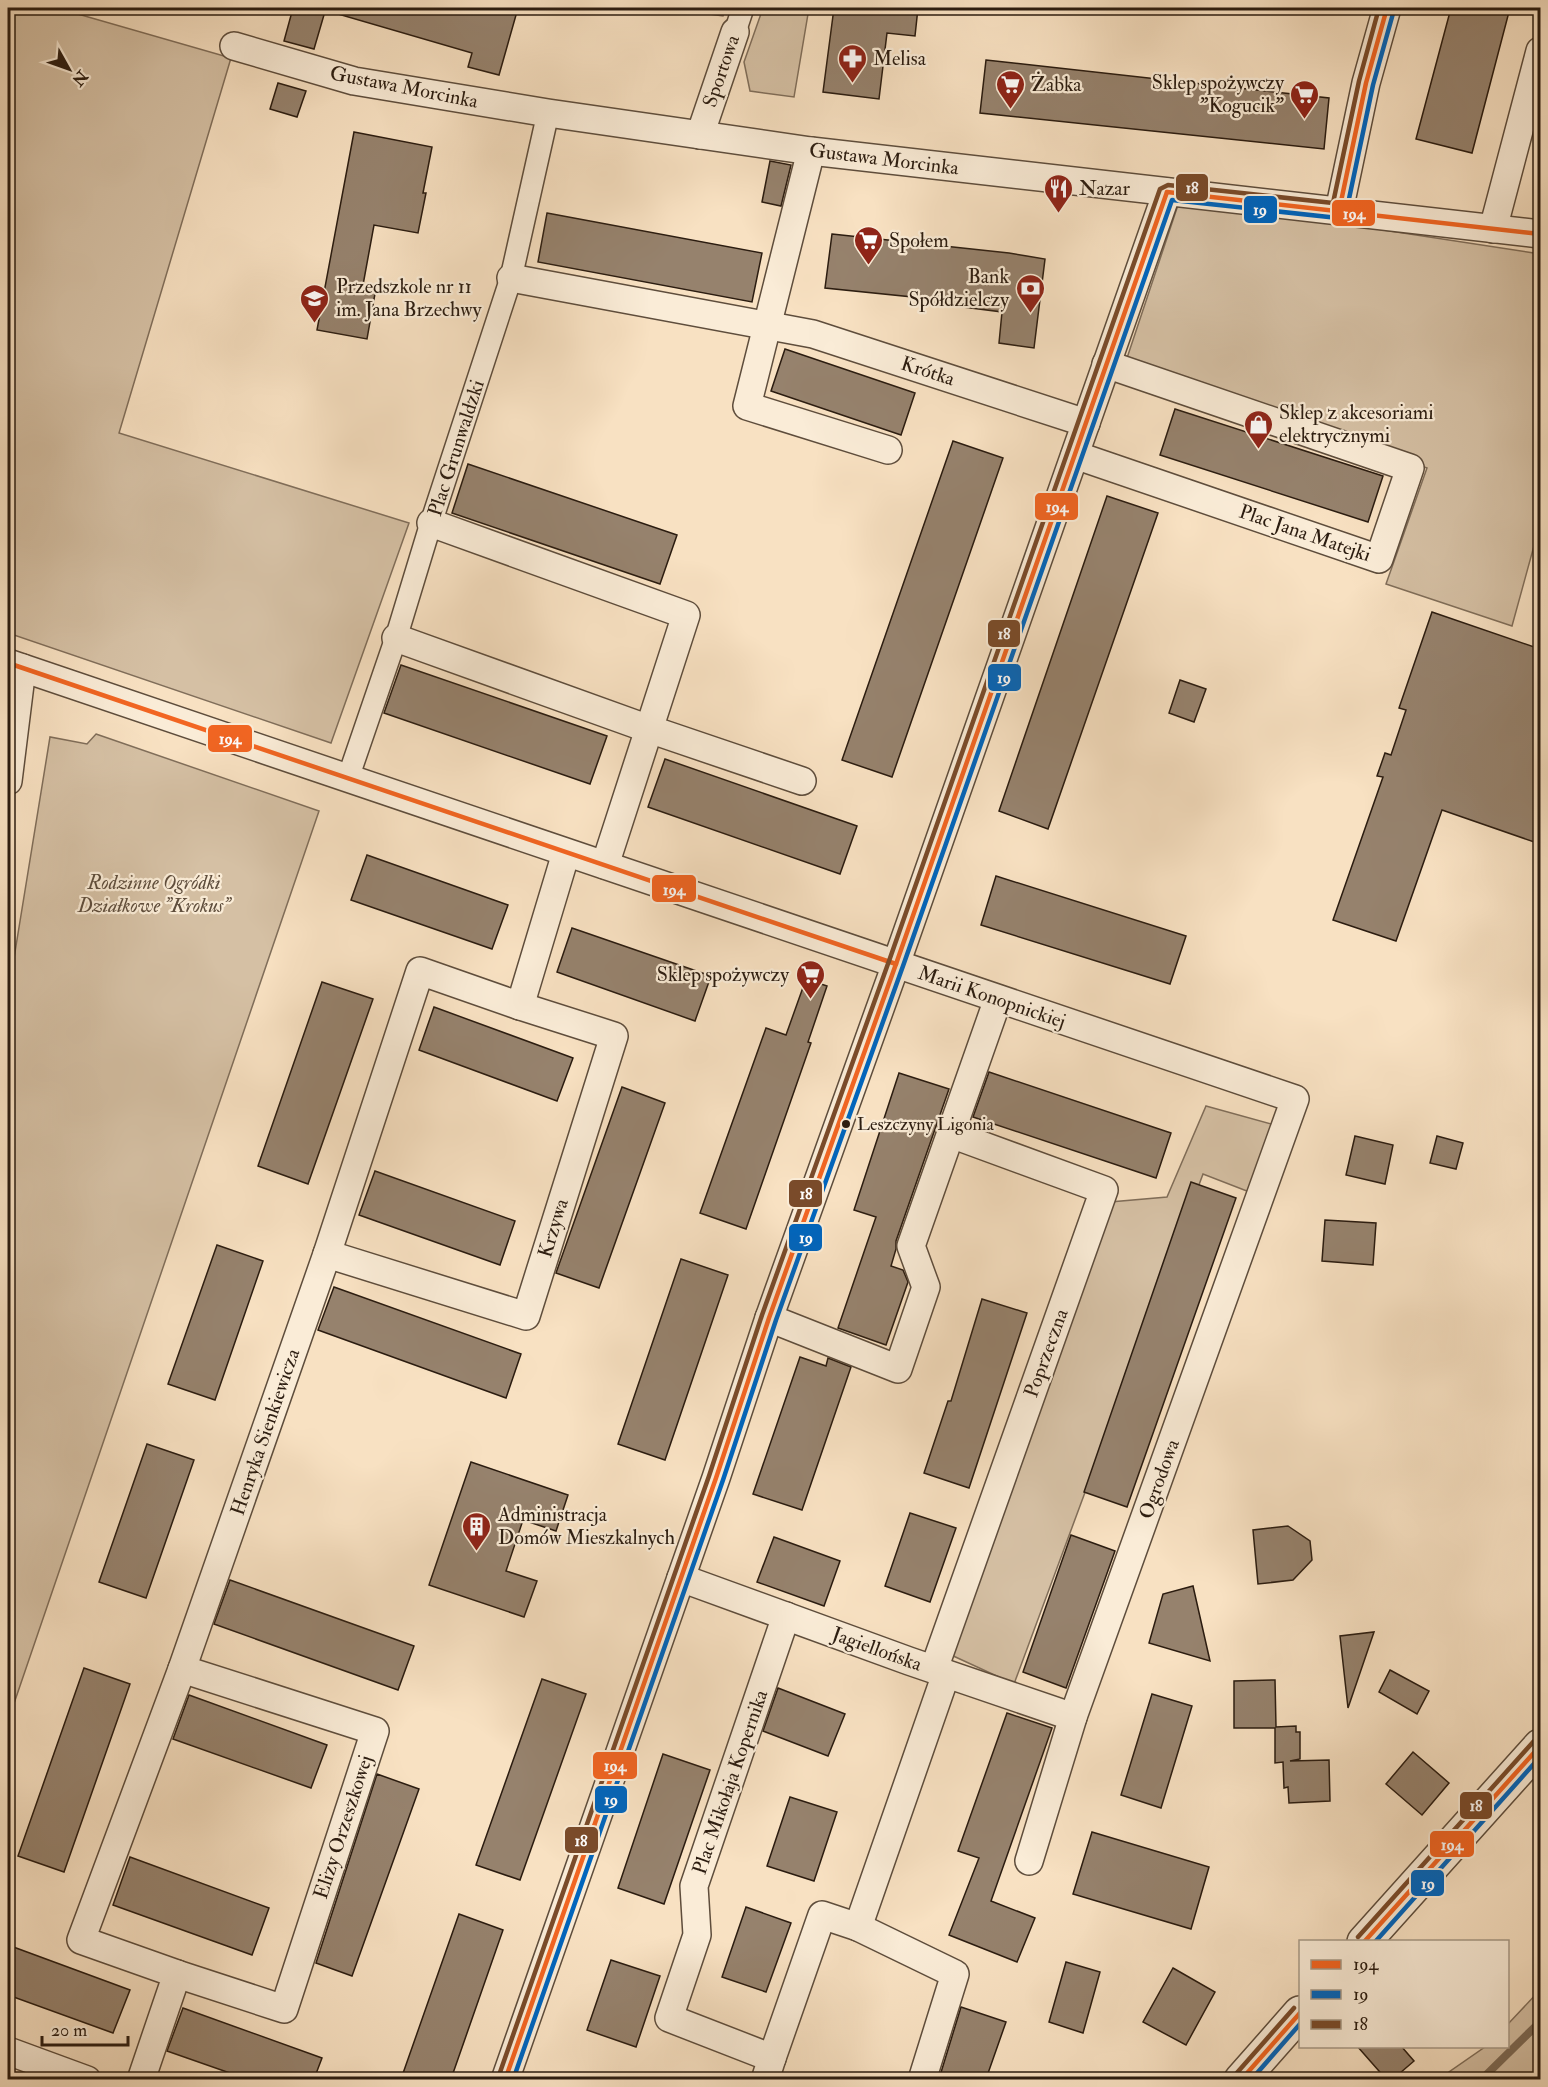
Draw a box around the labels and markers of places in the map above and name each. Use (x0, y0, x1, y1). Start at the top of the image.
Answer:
pharmacy icon: Melisa (836, 42, 868, 84)
place label: Melisa (873, 46, 927, 71)
supermarket icon: Żabka (994, 68, 1026, 110)
place label: Sklep spożywczy "Kogucik" (1152, 70, 1285, 118)
place label: Żabka (1031, 71, 1082, 97)
supermarket icon: Sklep spożywczy "Kogucik" (1289, 78, 1321, 120)
restaurant icon: Nazar (1042, 172, 1074, 214)
place label: Nazar (1079, 176, 1131, 201)
supermarket icon: Społem (852, 224, 884, 266)
place label: Społem (889, 228, 949, 254)
place label: Bank Spółdzielczy (909, 264, 1010, 313)
bank icon: Bank Spółdzielczy (1014, 272, 1046, 314)
place label: Przedszkole nr 11 im. Jana Brzechwy (336, 274, 483, 322)
school or university icon: Przedszkole nr 11 im. Jana Brzechwy (299, 282, 331, 324)
place label: Sklep z akcesoriami elektrycznymi (1279, 400, 1434, 448)
shop icon: Sklep z akcesoriami elektrycznymi (1242, 408, 1274, 450)
supermarket icon: Sklep spożywczy (794, 958, 826, 1000)
place label: Sklep spożywczy (657, 962, 790, 988)
place label: Leszczyny Ligonia (857, 1113, 995, 1136)
marker: Leszczyny Ligonia (840, 1118, 852, 1130)
place label: Administracja Domów Mieszkalnych (497, 1502, 675, 1550)
building icon: Administracja Domów Mieszkalnych (461, 1510, 493, 1552)

